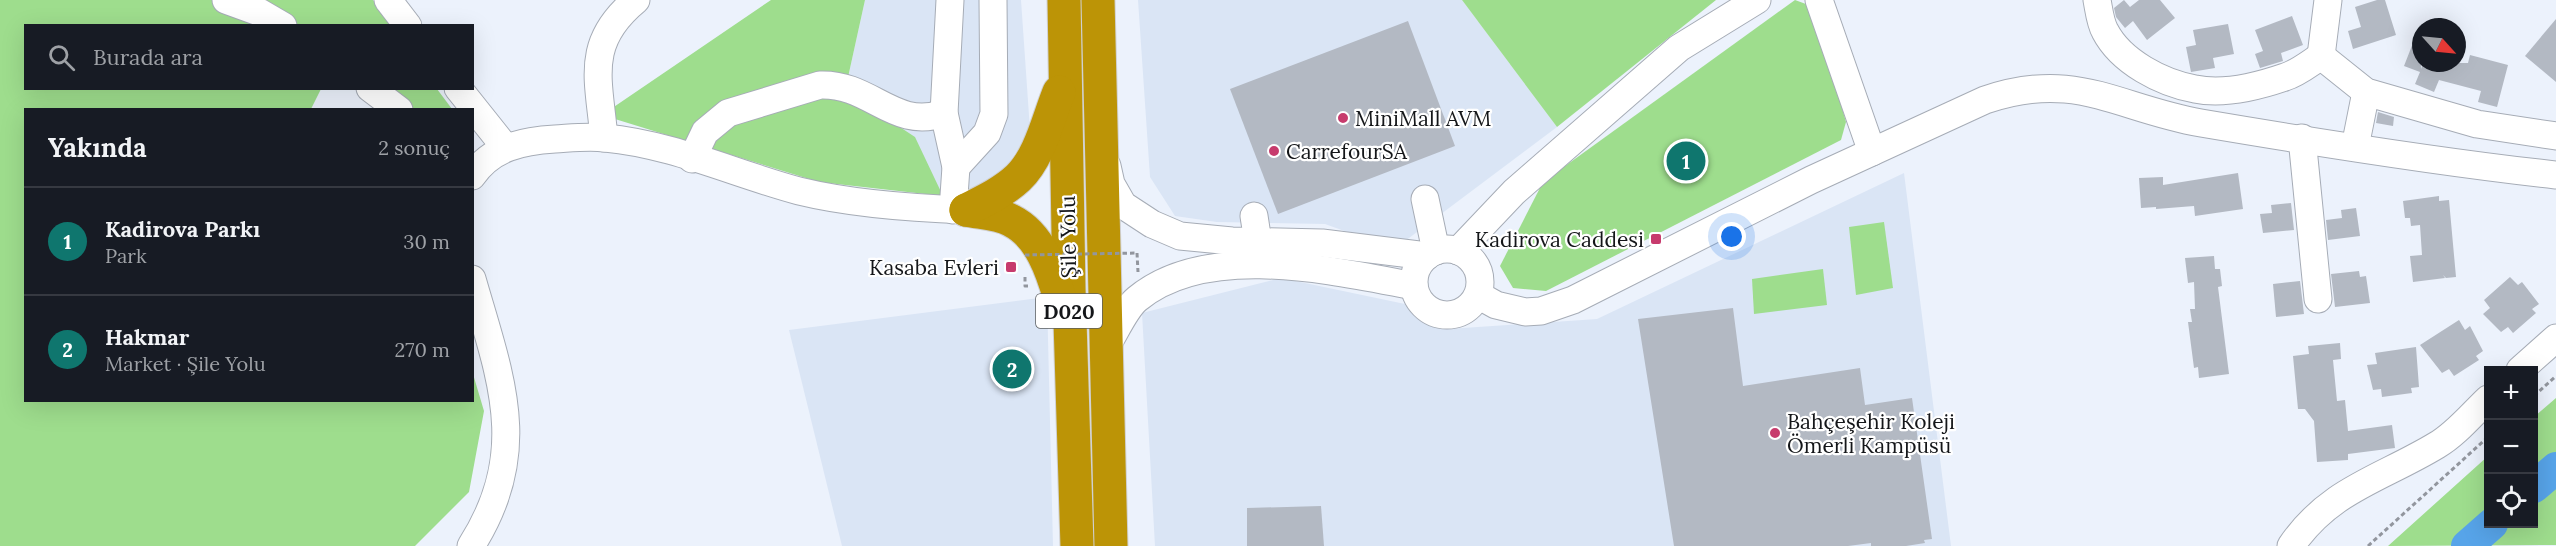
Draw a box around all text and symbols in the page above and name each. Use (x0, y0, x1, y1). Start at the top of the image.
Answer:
north arrow (2412, 18, 2466, 72)
search box (24, 24, 474, 90)
icon: search (45, 41, 78, 74)
text: Burada ara (93, 43, 203, 71)
place label: MiniMall AVM (1355, 105, 1491, 132)
marker: MiniMall AVM (1336, 111, 1350, 125)
text: Yakında (48, 131, 147, 164)
text: 2 sonuç (378, 135, 450, 160)
place label: CarrefourSA (1286, 138, 1408, 165)
pin: 1 (1666, 138, 1706, 184)
marker: CarrefourSA (1267, 144, 1281, 158)
street label: Şile Yolu (1054, 195, 1082, 279)
text: Kadirova Parkı (105, 215, 260, 243)
your location (1717, 222, 1746, 251)
place label: Kadirova Caddesi (1475, 226, 1644, 253)
text: 1 (63, 229, 72, 254)
text: 30 m (403, 229, 450, 254)
marker: Kadirova Caddesi (1649, 232, 1663, 246)
text: Park (105, 243, 147, 268)
place label: Kasaba Evleri (869, 254, 999, 281)
marker: Kasaba Evleri (1004, 260, 1018, 274)
road number: D020 (1036, 294, 1102, 328)
text: Hakmar (105, 323, 189, 351)
text: 2 (62, 337, 73, 362)
text: 270 m (394, 337, 450, 362)
pin: 2 (992, 346, 1032, 392)
text: Market · Şile Yolu (105, 351, 266, 376)
map controls (2484, 366, 2538, 528)
button: + (2484, 366, 2538, 420)
place label: Bahçeşehir Koleji Ömerli Kampüsü (1787, 408, 1955, 459)
button: − (2484, 420, 2538, 474)
marker: Bahçeşehir Koleji Ömerli Kampüsü (1768, 426, 1782, 440)
button: locate (2484, 474, 2538, 528)

